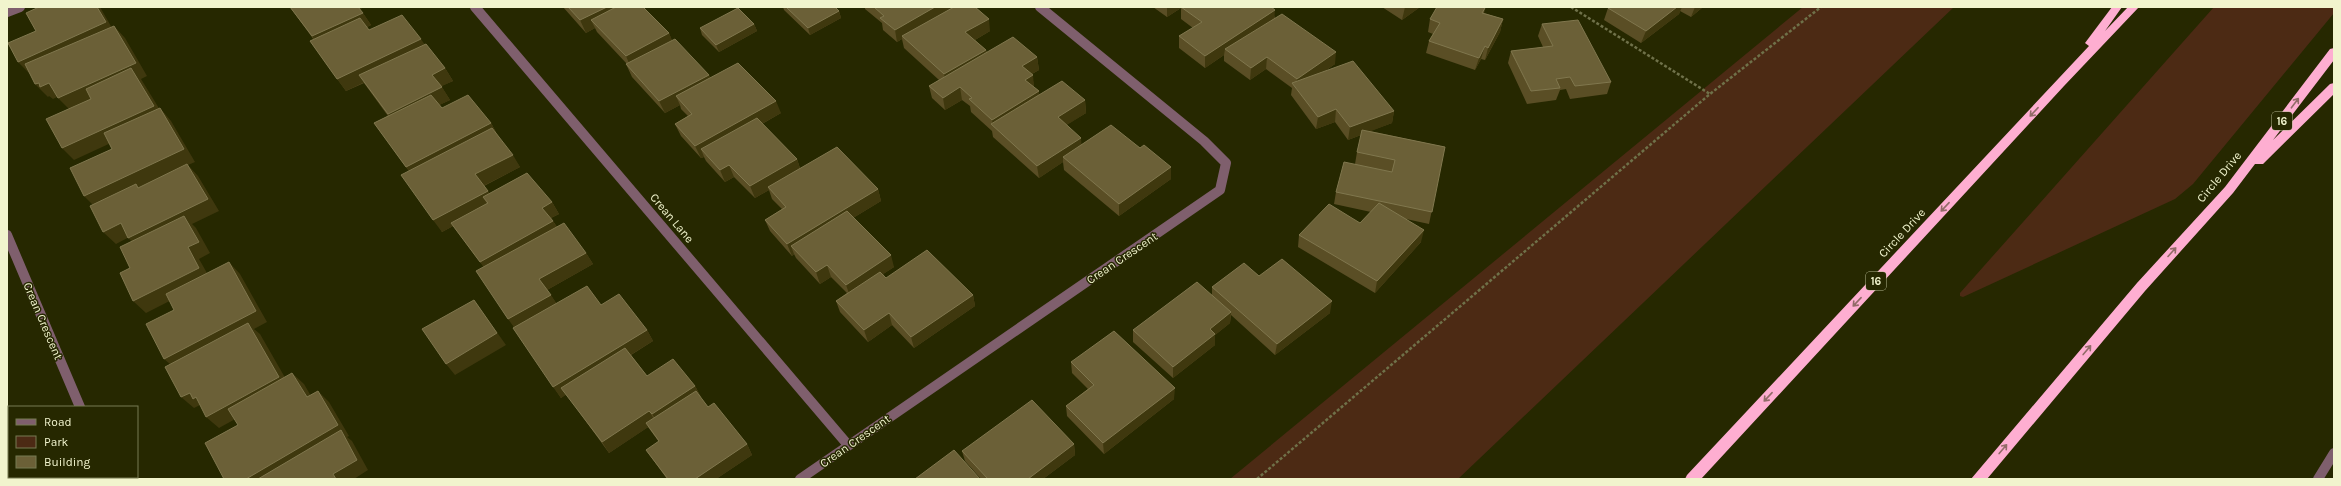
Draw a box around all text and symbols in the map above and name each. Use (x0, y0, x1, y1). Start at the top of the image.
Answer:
one-way arrow (2291, 97, 2299, 108)
one-way arrow (2030, 106, 2039, 116)
road number: 16 (2272, 112, 2292, 130)
street label: Circle Drive (2194, 149, 2244, 205)
street label: Crean Lane (647, 190, 697, 246)
one-way arrow (1941, 202, 1950, 212)
street label: Circle Drive (1876, 206, 1928, 260)
street label: Crean Crescent (1084, 229, 1161, 287)
one-way arrow (2168, 247, 2177, 257)
road number: 16 (1866, 272, 1886, 290)
street label: Crean Crescent (20, 280, 66, 362)
one-way arrow (1852, 297, 1862, 307)
one-way arrow (2083, 345, 2092, 356)
one-way arrow (1764, 392, 1773, 402)
legend (8, 406, 138, 478)
street label: Crean Crescent (817, 411, 893, 470)
text: Road (44, 415, 72, 429)
text: Park (44, 435, 69, 449)
one-way arrow (1998, 444, 2007, 455)
text: Building (44, 455, 91, 469)

